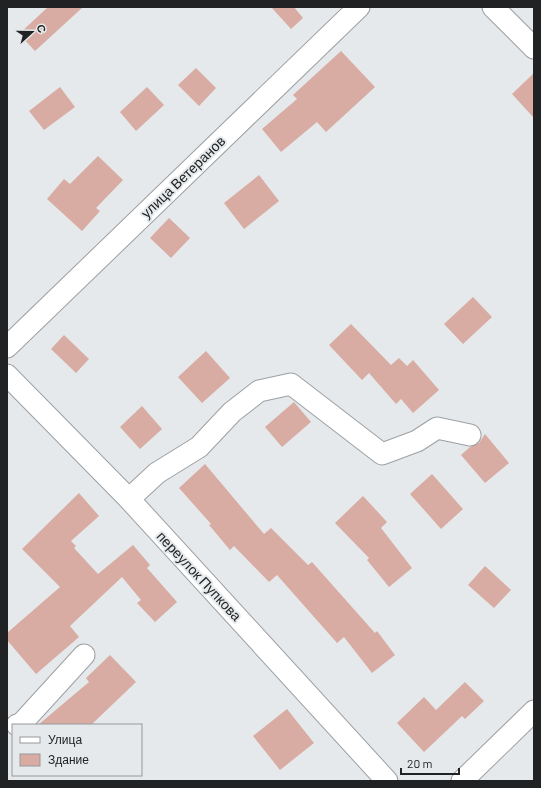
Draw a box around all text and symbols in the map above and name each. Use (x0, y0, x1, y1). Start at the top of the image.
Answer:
north arrow (12, 12, 52, 52)
text: С (34, 22, 49, 34)
street label: улица Ветеранов (137, 132, 228, 221)
street label: переулок Пупкова (153, 527, 245, 624)
legend (12, 724, 142, 776)
text: Улица (48, 732, 82, 747)
scale bar (401, 750, 459, 776)
text: Здание (48, 752, 89, 767)
text: 20 m (407, 756, 433, 770)

